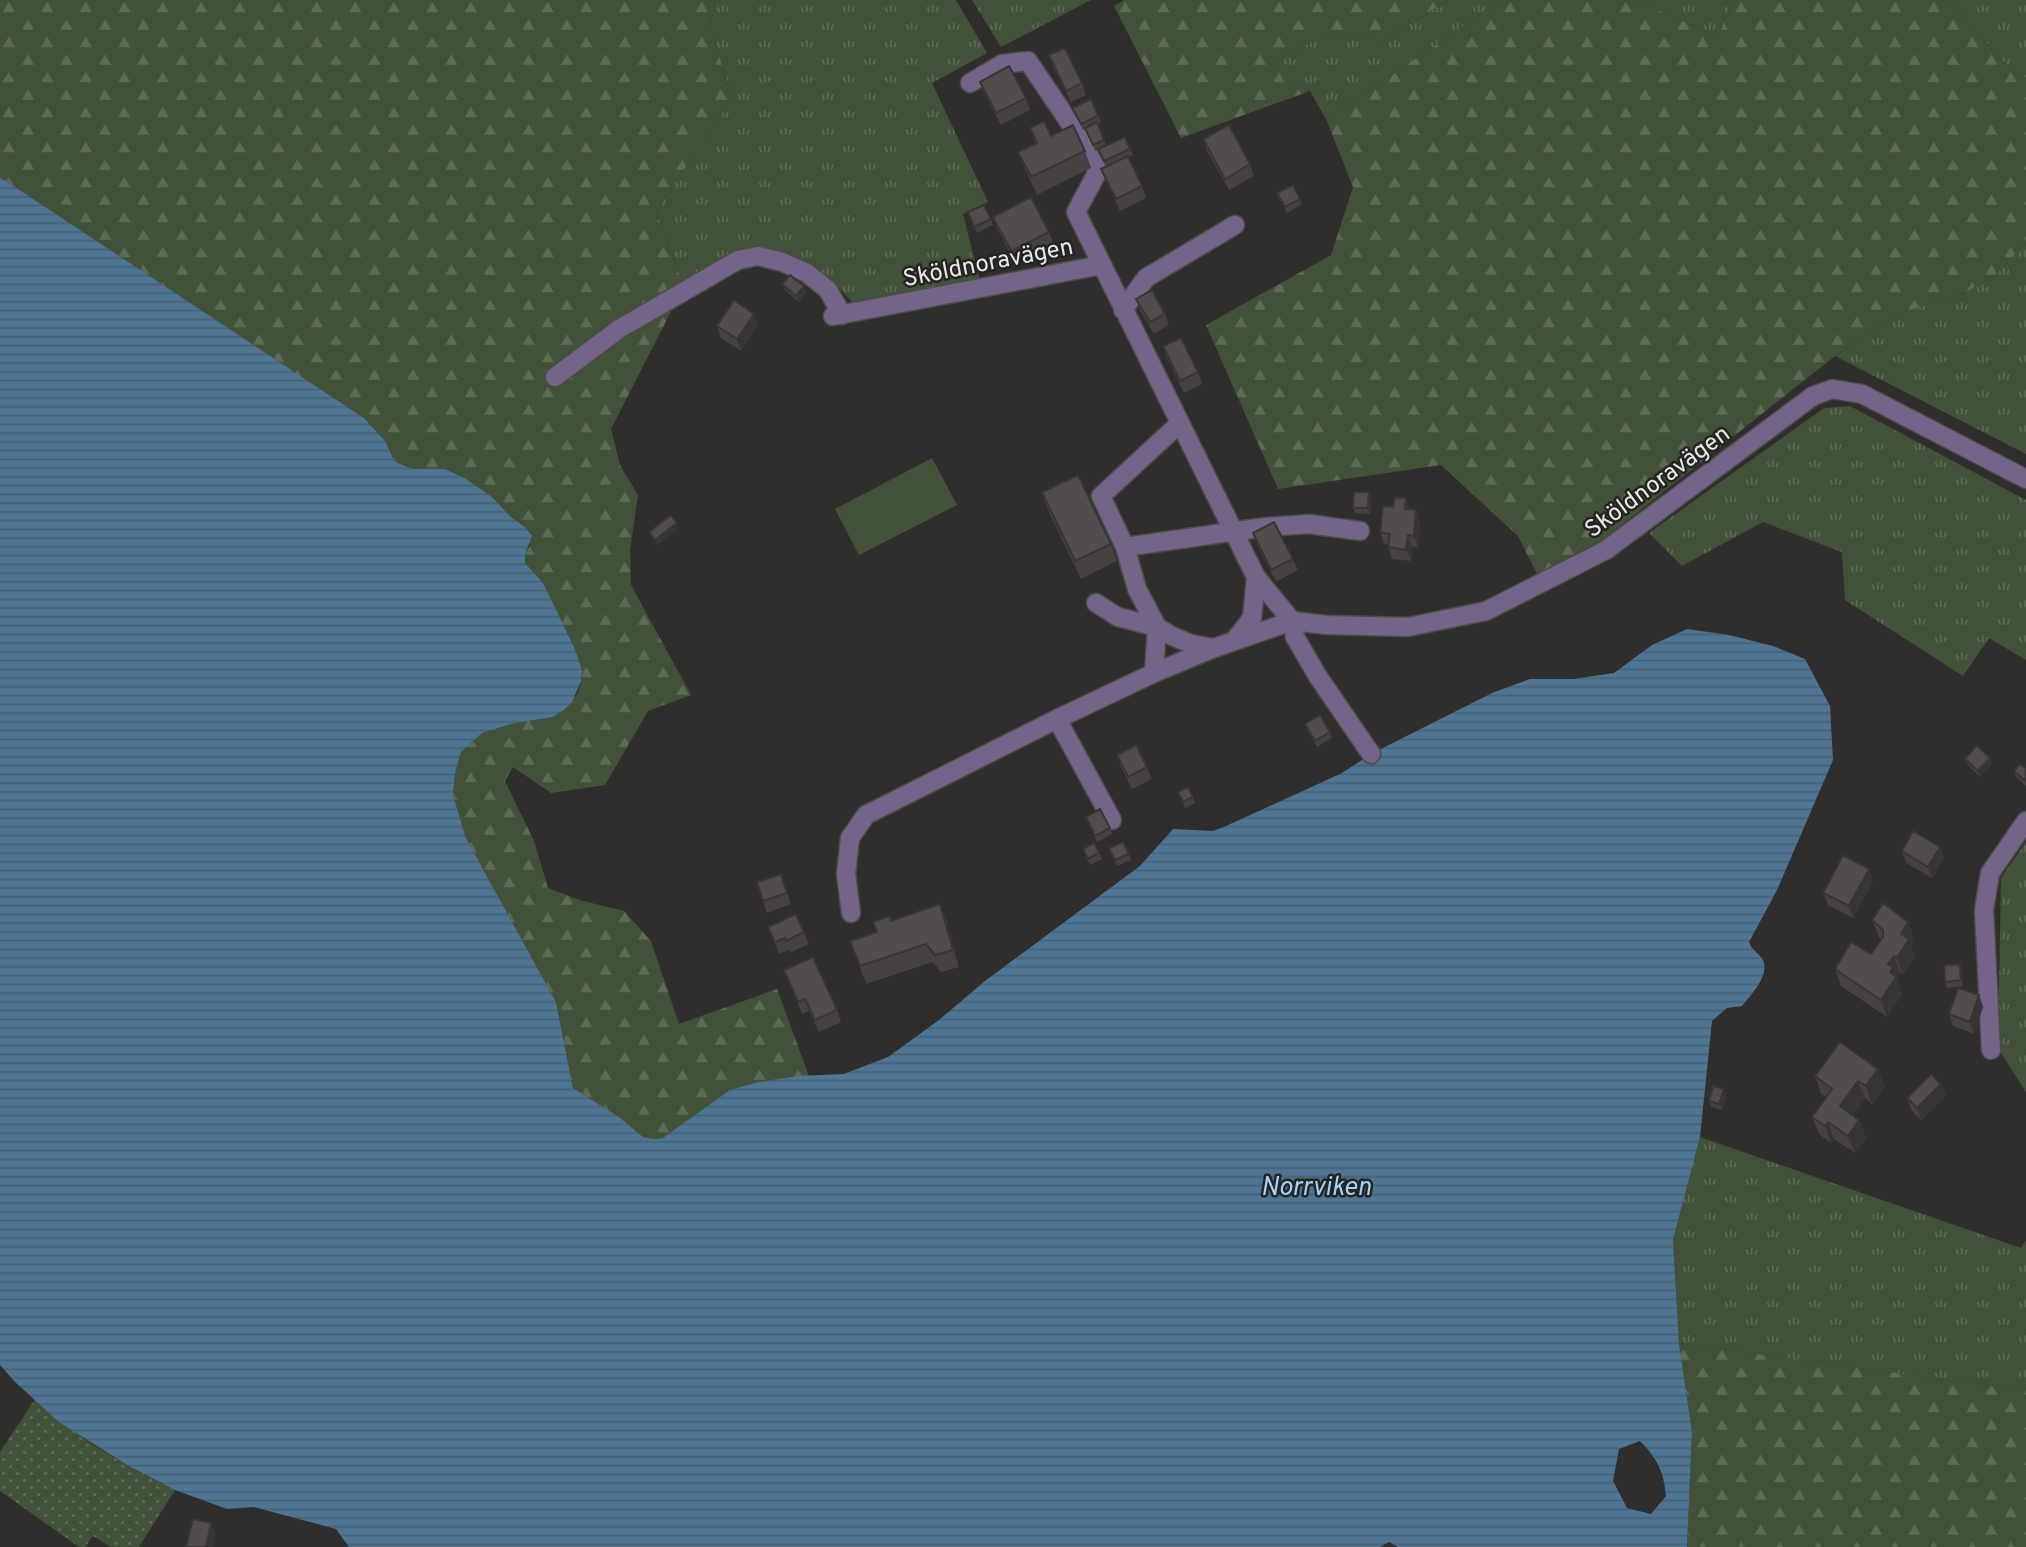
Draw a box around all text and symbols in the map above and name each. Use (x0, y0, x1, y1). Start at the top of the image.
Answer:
street label: Sköldnoravägen (901, 233, 1076, 295)
street label: Sköldnoravägen (1580, 420, 1737, 545)
water label: Norrviken (1261, 1172, 1371, 1205)

